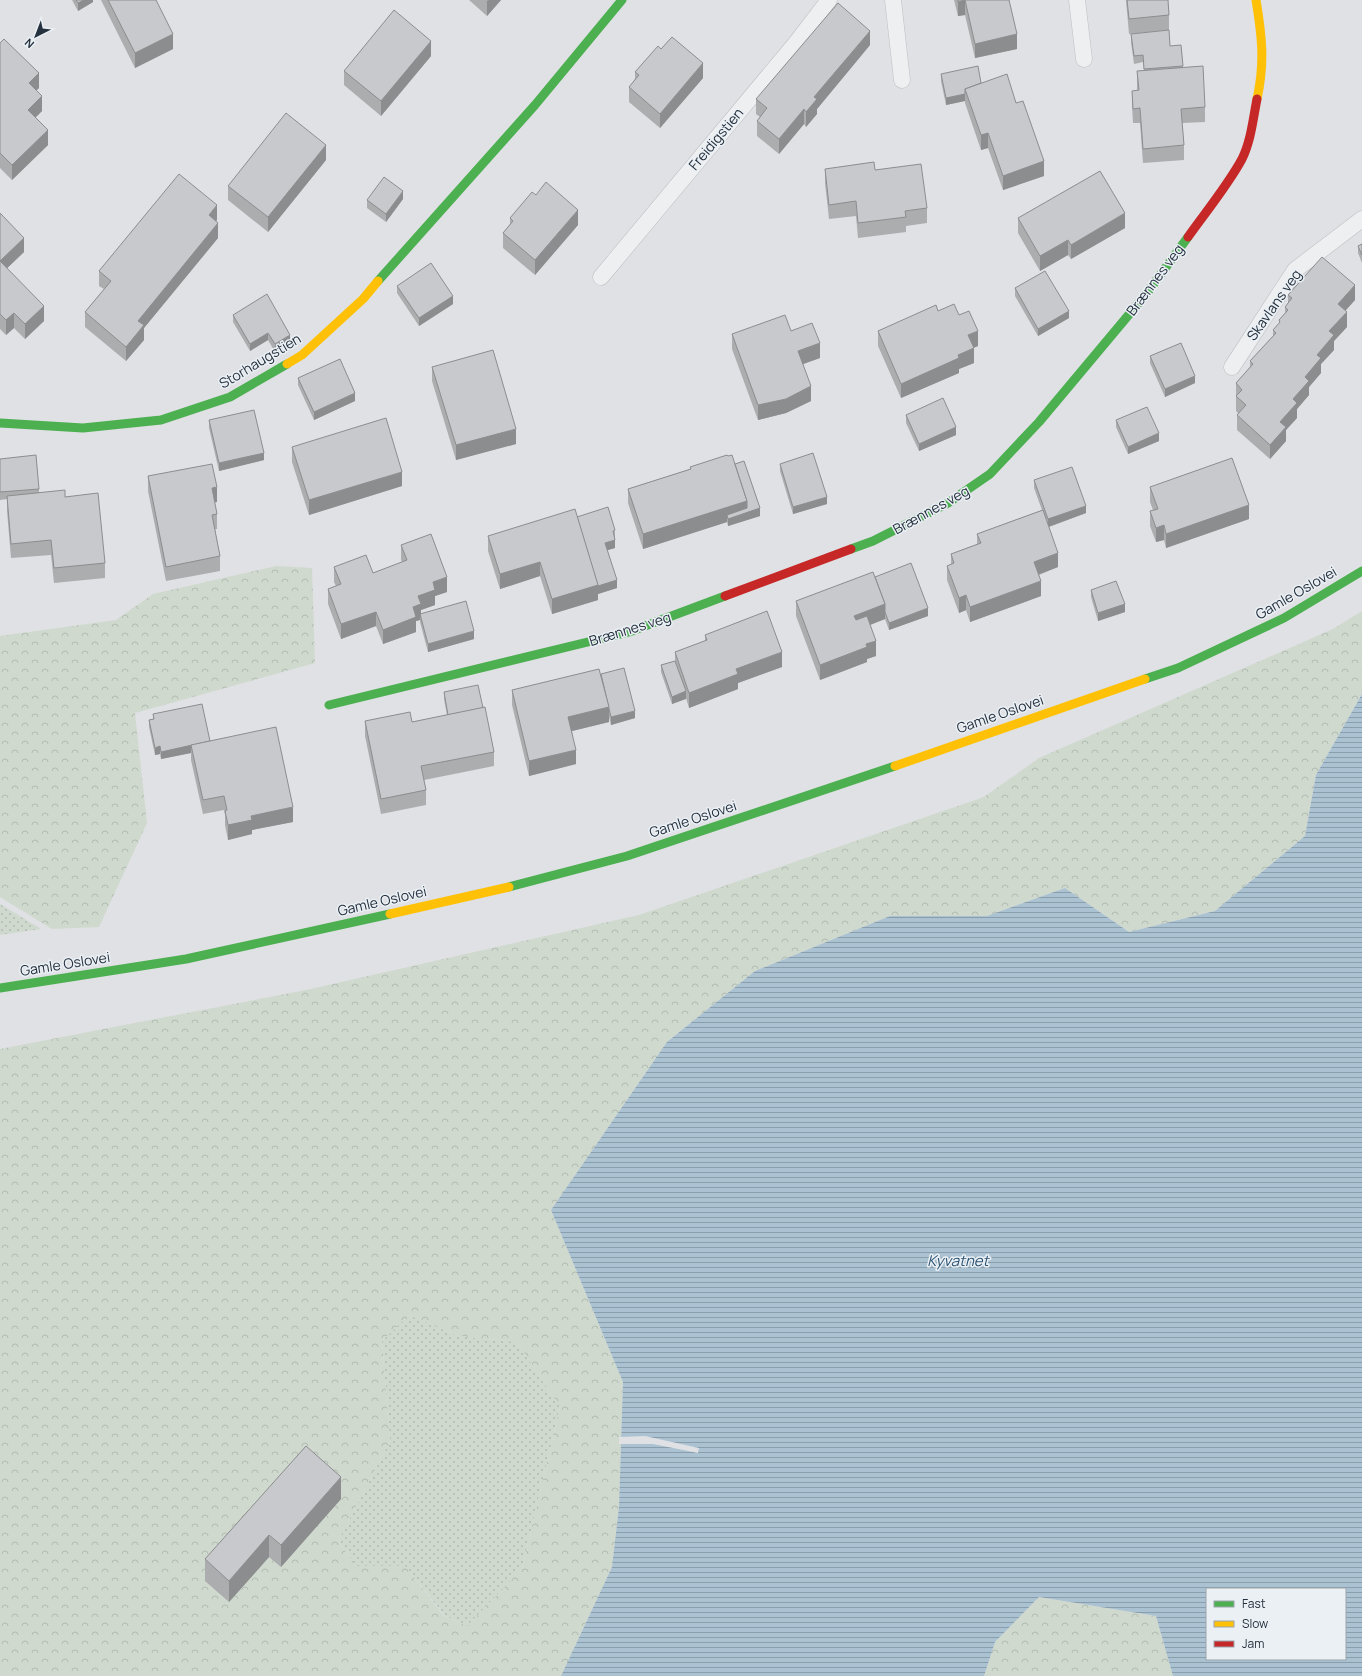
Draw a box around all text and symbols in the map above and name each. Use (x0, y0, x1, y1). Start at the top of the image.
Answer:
north arrow (16, 16, 56, 56)
text: N (21, 36, 37, 52)
street label: Freidigstien (684, 104, 747, 174)
street label: Brænnes veg (1122, 240, 1188, 319)
street label: Skavlans veg (1242, 265, 1305, 344)
street label: Storhaugstien (215, 329, 304, 393)
street label: Brænnes veg (889, 481, 972, 538)
street label: Gamle Oslovei (1252, 562, 1340, 623)
street label: Brænnes veg (587, 607, 673, 650)
street label: Gamle Oslovei (954, 690, 1046, 737)
street label: Gamle Oslovei (647, 795, 739, 842)
street label: Gamle Oslovei (336, 881, 428, 920)
street label: Gamle Oslovei (19, 947, 111, 980)
water label: Kyvatnet (927, 1250, 991, 1271)
legend (1206, 1588, 1346, 1660)
text: Fast (1242, 1595, 1266, 1612)
text: Slow (1242, 1615, 1268, 1632)
text: Jam (1242, 1635, 1264, 1652)

